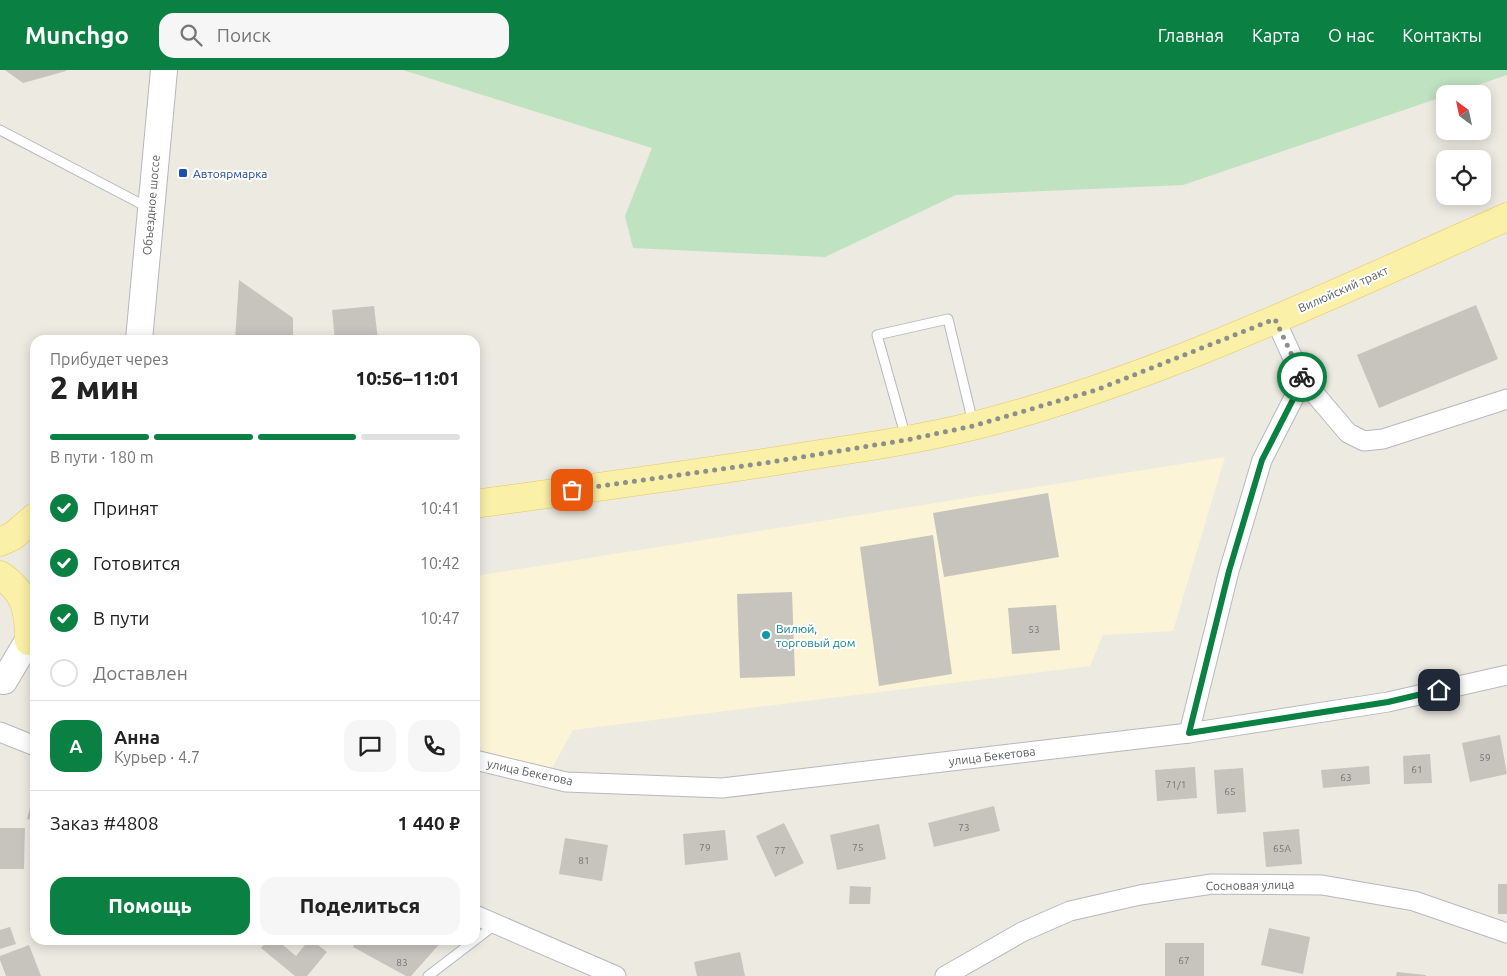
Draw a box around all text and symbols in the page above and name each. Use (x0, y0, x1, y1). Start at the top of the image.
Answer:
search box (159, 13, 509, 58)
icon: search (177, 21, 205, 49)
text: Munchgo (25, 22, 129, 49)
text: Поиск (217, 24, 271, 46)
text: Главная (1158, 25, 1224, 45)
text: Карта (1252, 25, 1300, 45)
text: О нас (1328, 25, 1374, 45)
text: Контакты (1402, 25, 1482, 45)
north arrow (1436, 85, 1491, 140)
map controls (1436, 85, 1491, 205)
button: locate (1436, 150, 1491, 205)
street label: Объездное шоссе (140, 154, 162, 256)
marker: Автоярмарка (177, 167, 189, 179)
place label: Автоярмарка (193, 167, 268, 180)
street label: Вилюйский тракт (1296, 263, 1391, 315)
text: Прибудет через (50, 350, 169, 368)
courier (1277, 352, 1327, 402)
icon: bike (1288, 363, 1316, 391)
text: 10:56–11:01 (355, 367, 460, 389)
text: 2 мин (50, 369, 139, 405)
text: В пути · 180 m (50, 448, 153, 466)
pin (551, 469, 593, 511)
icon: bag (558, 476, 586, 504)
icon: check (50, 494, 78, 522)
text: Принят (93, 497, 158, 519)
text: 10:41 (420, 499, 460, 517)
icon: check (50, 549, 78, 577)
text: Готовится (93, 552, 180, 574)
text: 10:42 (420, 554, 460, 572)
icon: check (50, 604, 78, 632)
text: В пути (93, 607, 150, 629)
text: 10:47 (420, 609, 460, 627)
place label: Вилюй, торговый дом (776, 622, 855, 649)
house number: 53 (1028, 624, 1040, 635)
marker: Вилюй, торговый дом (760, 629, 772, 641)
text: Доставлен (93, 662, 188, 684)
pin (1418, 669, 1460, 711)
icon: home (1425, 676, 1453, 704)
button: chat (344, 720, 396, 772)
button: phone (408, 720, 460, 772)
text: Анна (114, 726, 160, 748)
text: А (69, 735, 83, 757)
street label: улица Бекетова (948, 744, 1036, 768)
text: Курьер · 4.7 (114, 748, 200, 766)
house number: 59 (1479, 752, 1491, 763)
street label: улица Бекетова (486, 757, 574, 787)
house number: 61 (1411, 764, 1423, 775)
house number: 63 (1340, 772, 1352, 783)
house number: 71/1 (1166, 779, 1186, 790)
house number: 65 (1224, 786, 1236, 797)
text: Заказ #4808 (50, 812, 159, 834)
text: 1 440 ₽ (397, 812, 460, 834)
house number: 73 (958, 822, 970, 833)
house number: 79 (699, 842, 711, 853)
house number: 75 (852, 842, 864, 853)
house number: 65А (1273, 843, 1291, 854)
house number: 77 (774, 845, 786, 856)
house number: 81 (578, 855, 590, 866)
button: Помощь (50, 877, 250, 935)
button: Поделиться (260, 877, 460, 935)
street label: Сосновая улица (1205, 878, 1295, 892)
house number: 67 (1178, 955, 1190, 966)
house number: 83 (396, 957, 408, 968)

